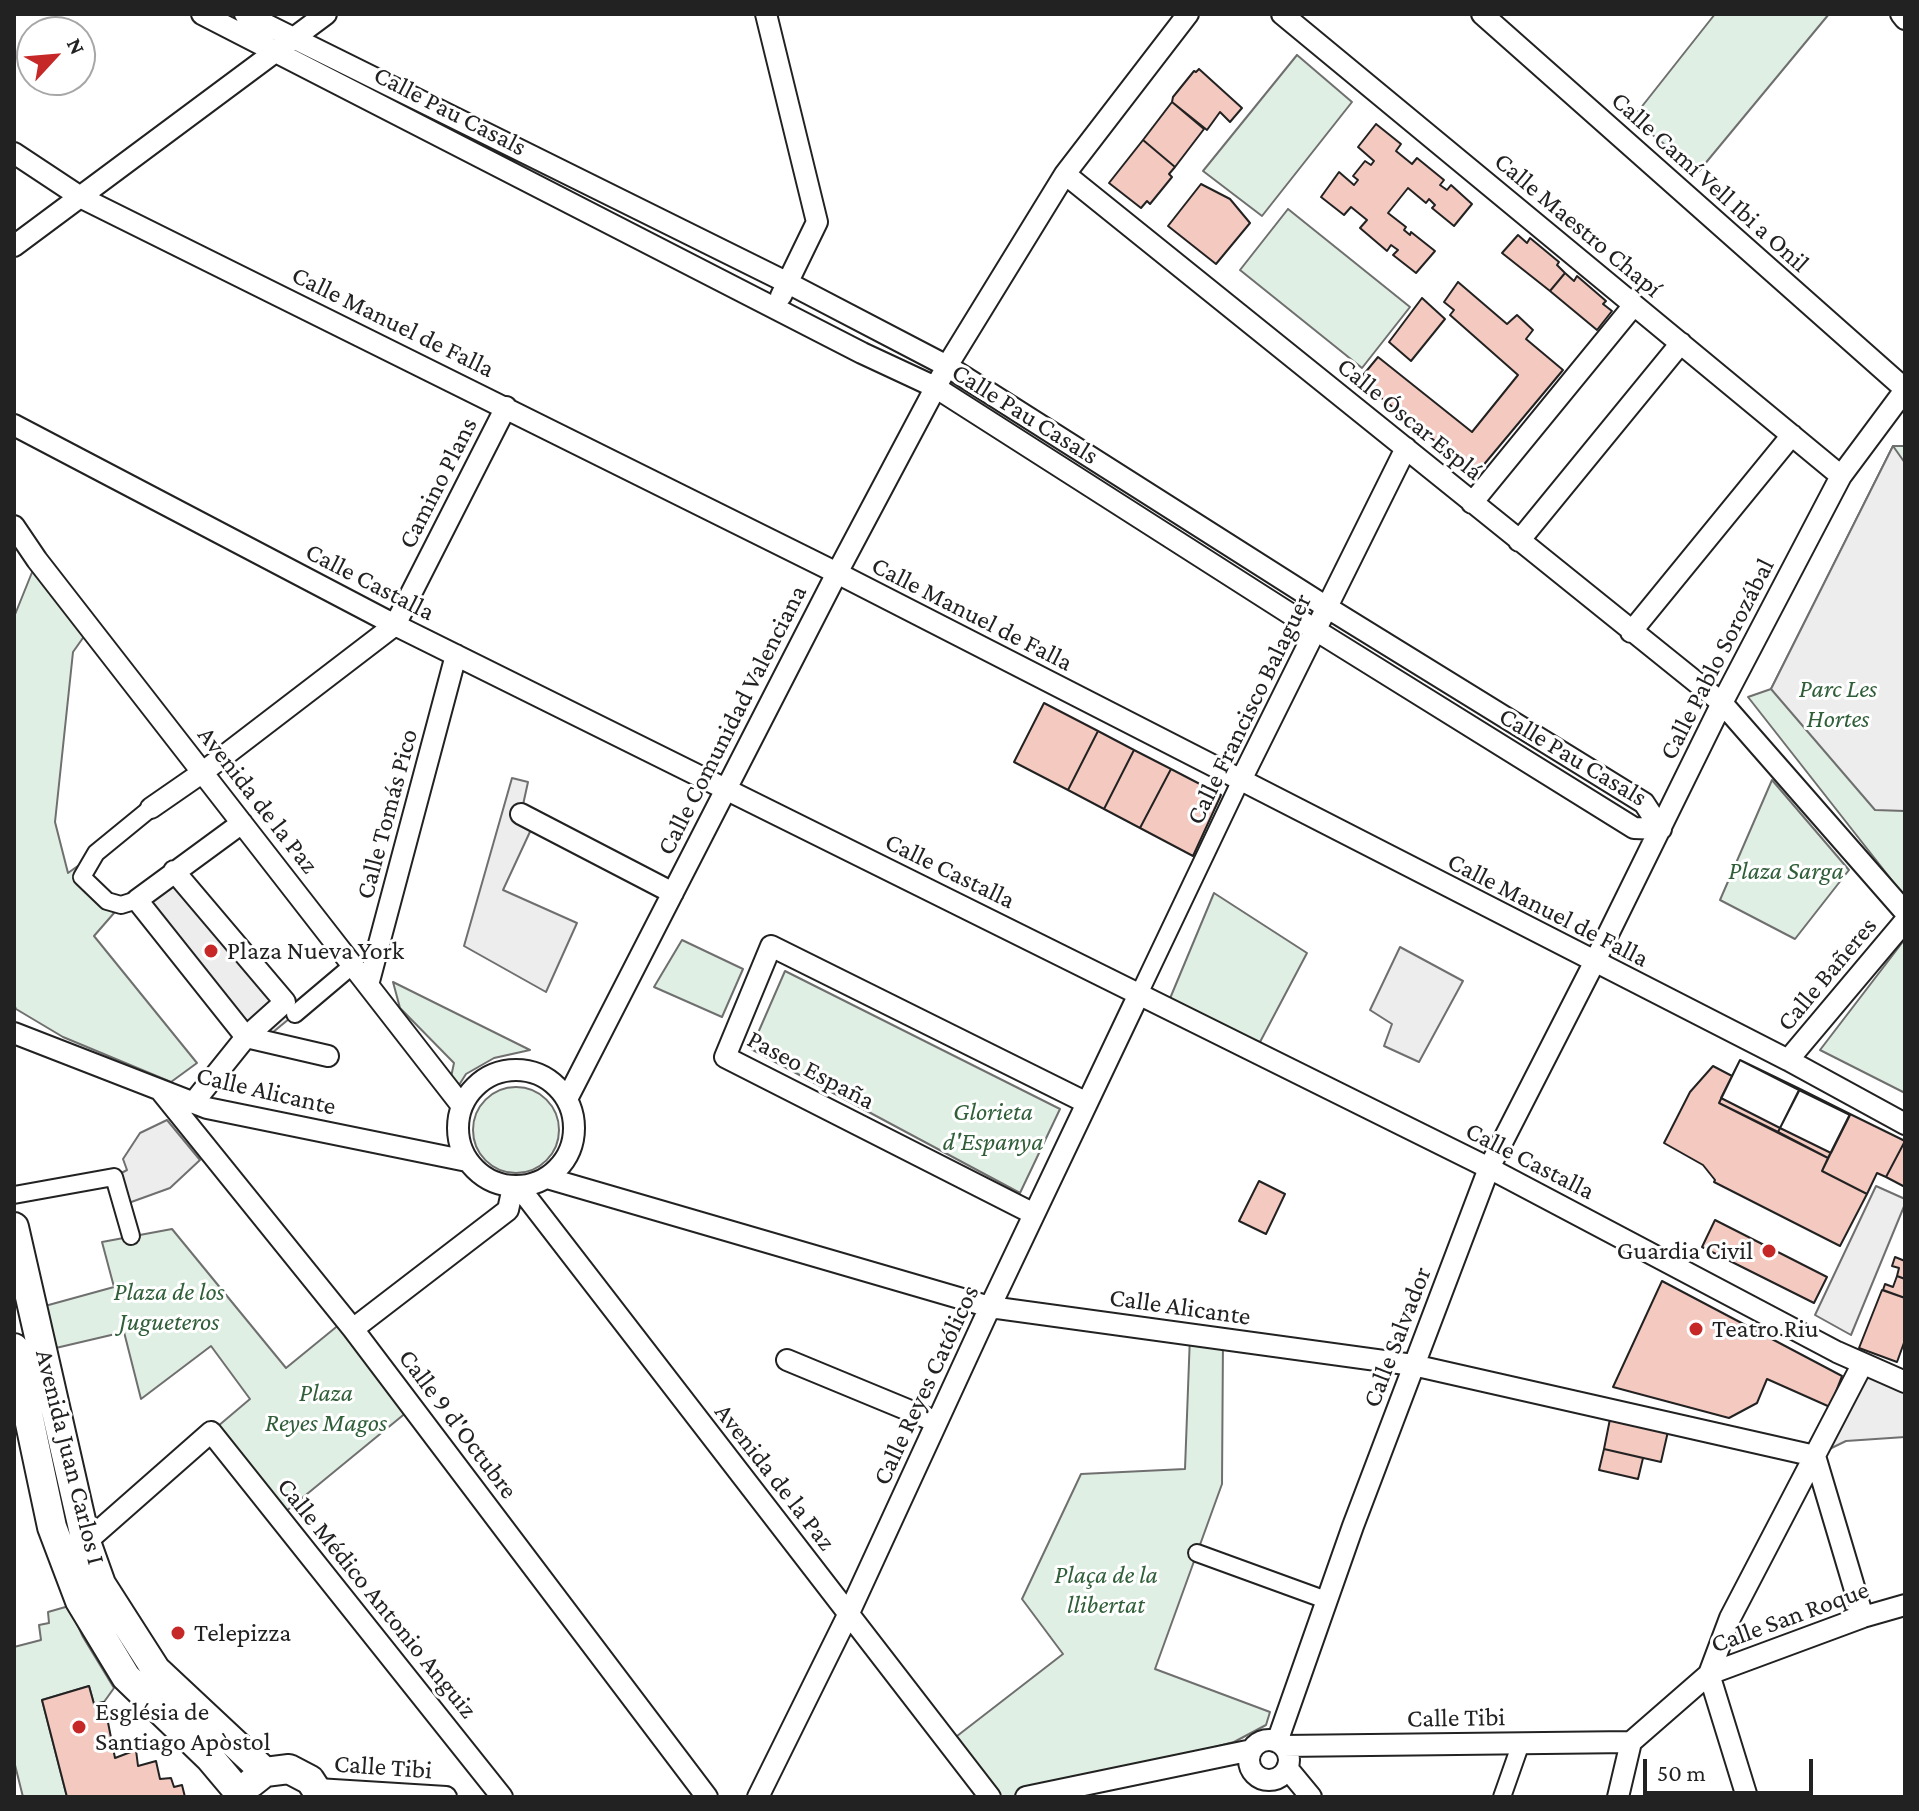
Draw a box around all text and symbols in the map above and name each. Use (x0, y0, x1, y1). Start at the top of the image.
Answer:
north arrow (16, 16, 96, 96)
text: N (62, 34, 91, 58)
street label: Calle Pau Casals (368, 59, 532, 163)
street label: Calle Camí Vell Ibi a Onil (1605, 85, 1815, 279)
street label: Calle Maestro Chapí (1488, 146, 1668, 304)
street label: Calle Manuel de Falla (287, 259, 499, 385)
street label: Calle Óscar Esplá (1331, 351, 1489, 487)
street label: Calle Pau Casals (946, 356, 1104, 472)
street label: Camino Plans (392, 412, 484, 554)
street label: Calle Castalla (300, 536, 440, 628)
street label: Calle Manuel de Falla (866, 550, 1078, 678)
street label: Calle Pablo Sorozábal (1653, 553, 1781, 765)
street label: Calle Comunidad Valenciana (650, 580, 814, 860)
street label: Calle Francisco Balaguer (1180, 588, 1318, 830)
park label: Parc Les Hortes (1799, 673, 1877, 734)
street label: Calle Pau Casals (1493, 701, 1653, 813)
street label: Avenida de la Paz (191, 720, 325, 880)
street label: Calle Tomás Pico (349, 726, 425, 902)
street label: Calle Castalla (880, 826, 1020, 916)
street label: Calle Manuel de Falla (1442, 846, 1654, 974)
park label: Plaza Sarga (1728, 855, 1844, 887)
street label: Calle Bañeres (1770, 911, 1884, 1037)
place label: Plaza Nueva York (227, 935, 404, 967)
marker: Plaza Nueva York (202, 942, 220, 960)
street label: Paseo España (742, 1023, 880, 1117)
street label: Calle Alicante (193, 1060, 339, 1122)
park label: Glorieta d'Espanya (943, 1096, 1043, 1158)
street label: Calle Castalla (1460, 1115, 1600, 1207)
place label: Guardia Civil (1617, 1235, 1753, 1267)
marker: Guardia Civil (1760, 1242, 1778, 1260)
street label: Calle Salvador (1356, 1262, 1438, 1412)
park label: Plaza de los Jugueteros (113, 1276, 225, 1338)
street label: Calle Reyes Católicos (866, 1280, 986, 1490)
street label: Calle Alicante (1107, 1282, 1253, 1332)
place label: Teatro Riu (1712, 1313, 1819, 1345)
marker: Teatro Riu (1687, 1320, 1705, 1338)
street label: Calle 9 d'Octubre (392, 1343, 524, 1505)
street label: Avenida Juan Carlos I (28, 1346, 112, 1568)
park label: Plaza Reyes Magos (265, 1377, 387, 1438)
street label: Avenida de la Paz (708, 1397, 842, 1557)
street label: Calle Médico Antonio Anguiz (270, 1471, 484, 1725)
park label: Plaça de la llibertat (1054, 1559, 1158, 1620)
street label: Calle San Roque (1707, 1574, 1873, 1660)
place label: Telepizza (194, 1617, 291, 1649)
marker: Telepizza (169, 1624, 187, 1642)
place label: Església de Santiago Apòstol (95, 1696, 270, 1758)
street label: Calle Tibi (1407, 1702, 1505, 1734)
marker: Església de Santiago Apòstol (70, 1718, 88, 1736)
scale bar (1647, 1743, 1817, 1793)
street label: Calle Tibi (333, 1748, 433, 1786)
text: 50 m (1657, 1759, 1706, 1786)

